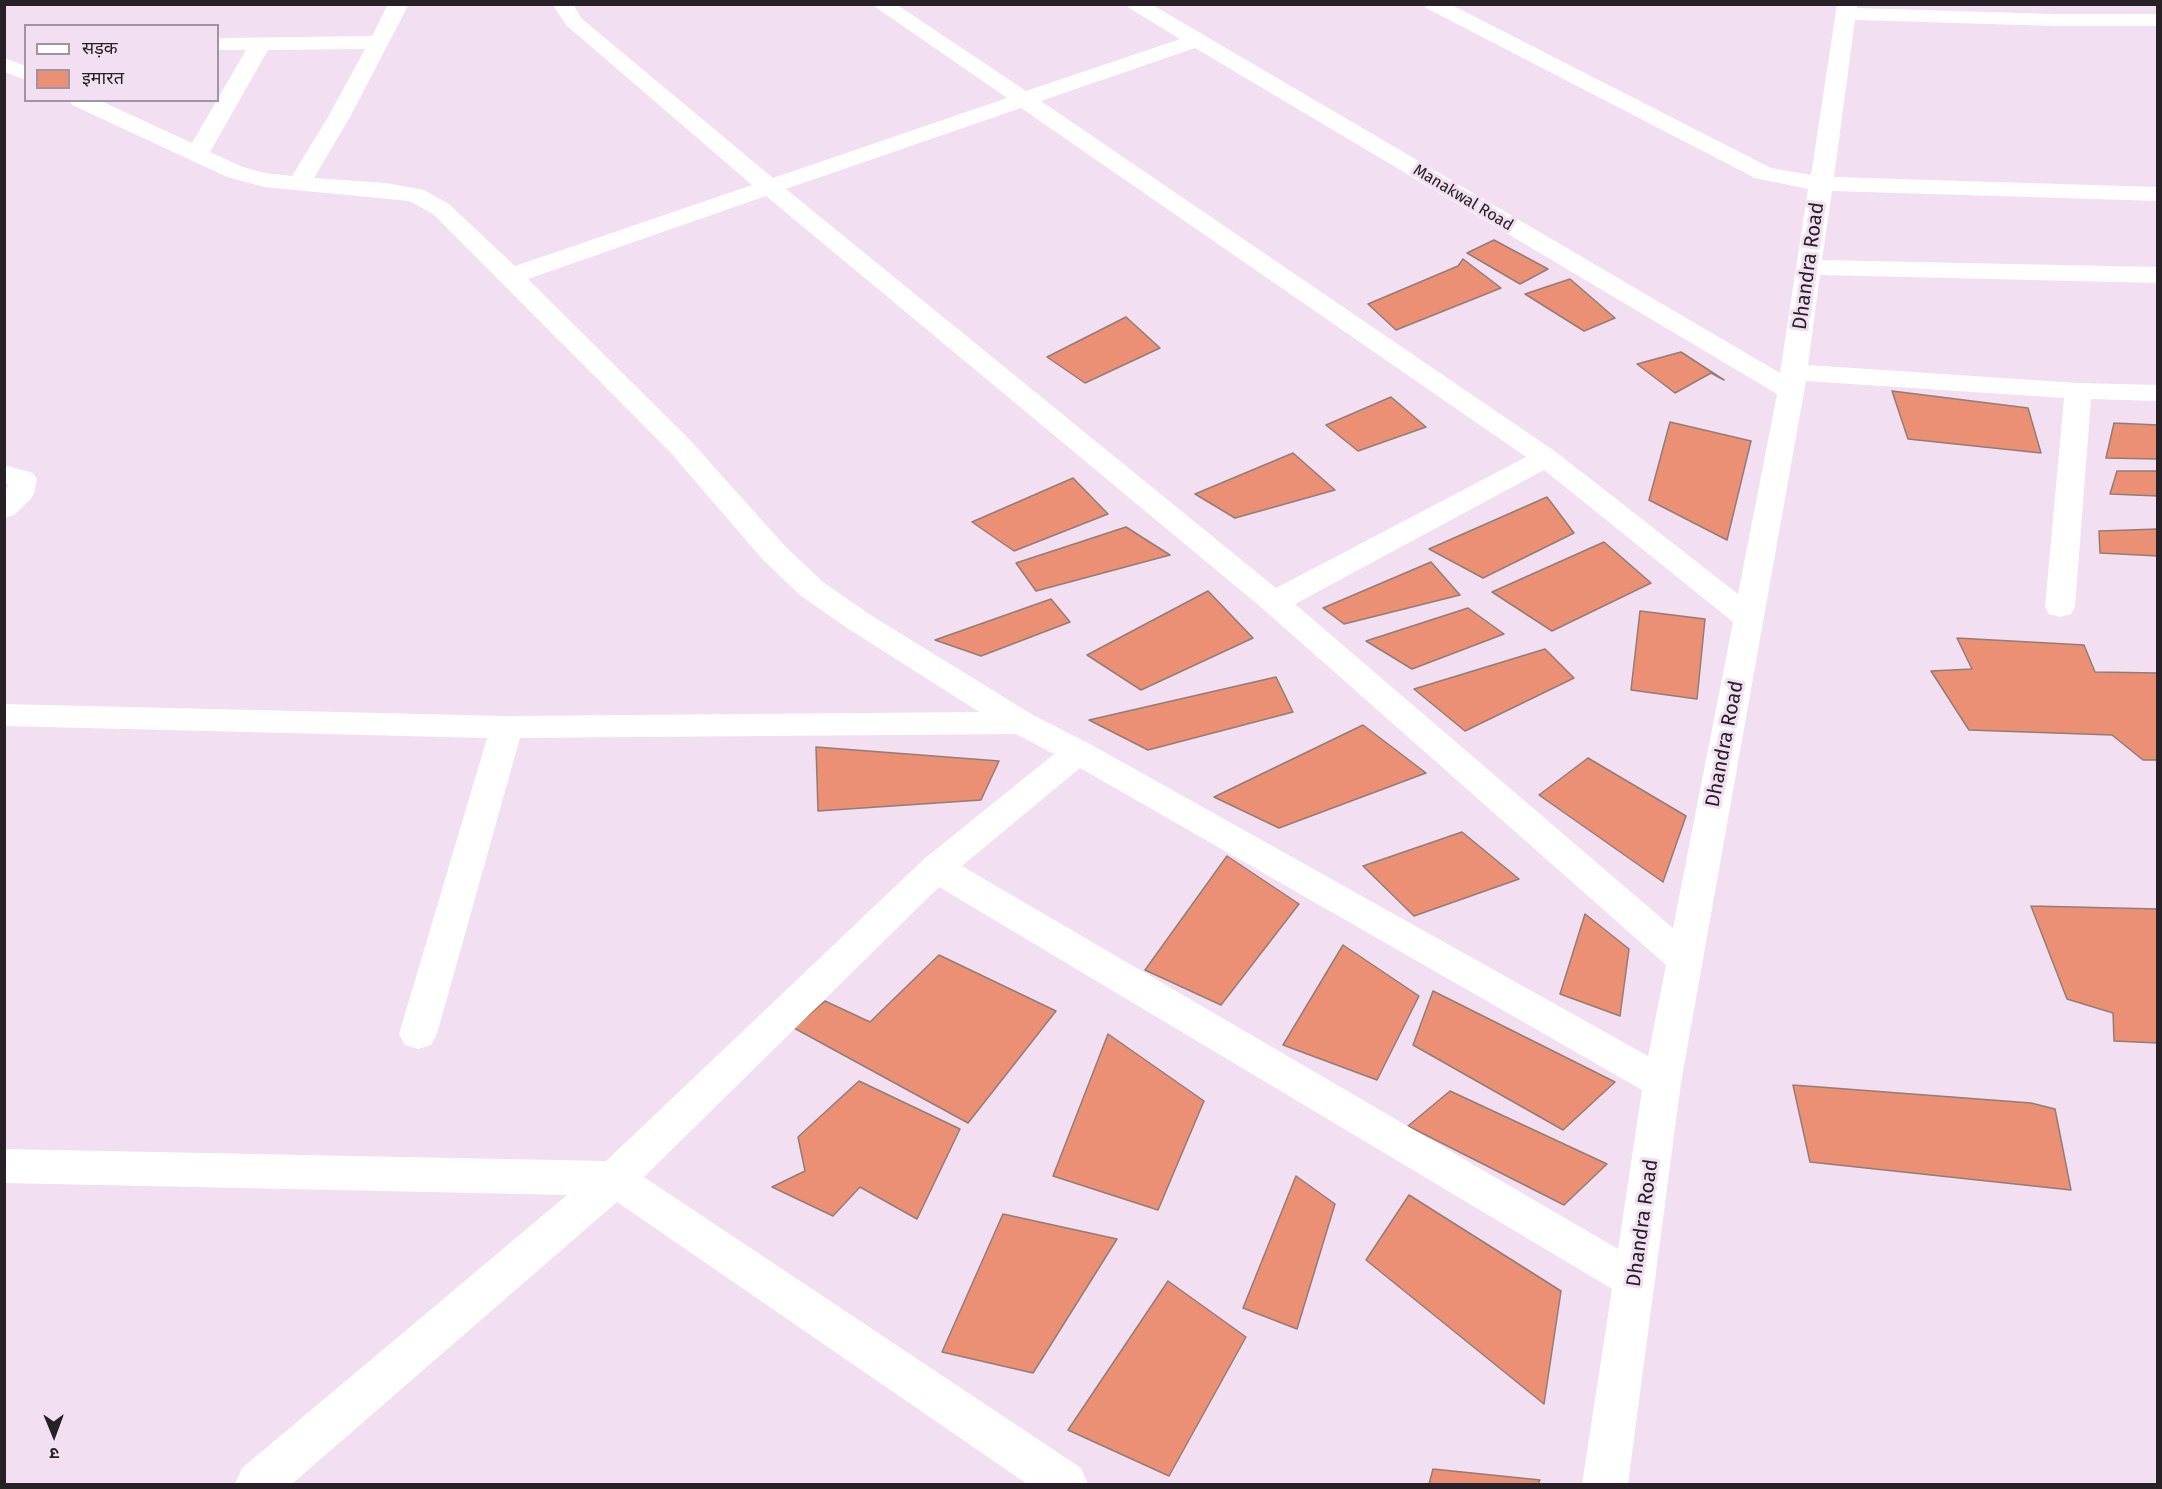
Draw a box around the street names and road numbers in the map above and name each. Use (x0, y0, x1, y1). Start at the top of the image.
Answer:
street label: Manakwal Road (1410, 161, 1516, 235)
street label: Dhandra Road (1788, 201, 1830, 331)
street label: Dhandra Road (1701, 679, 1749, 809)
street label: Dhandra Road (1622, 1158, 1664, 1288)

